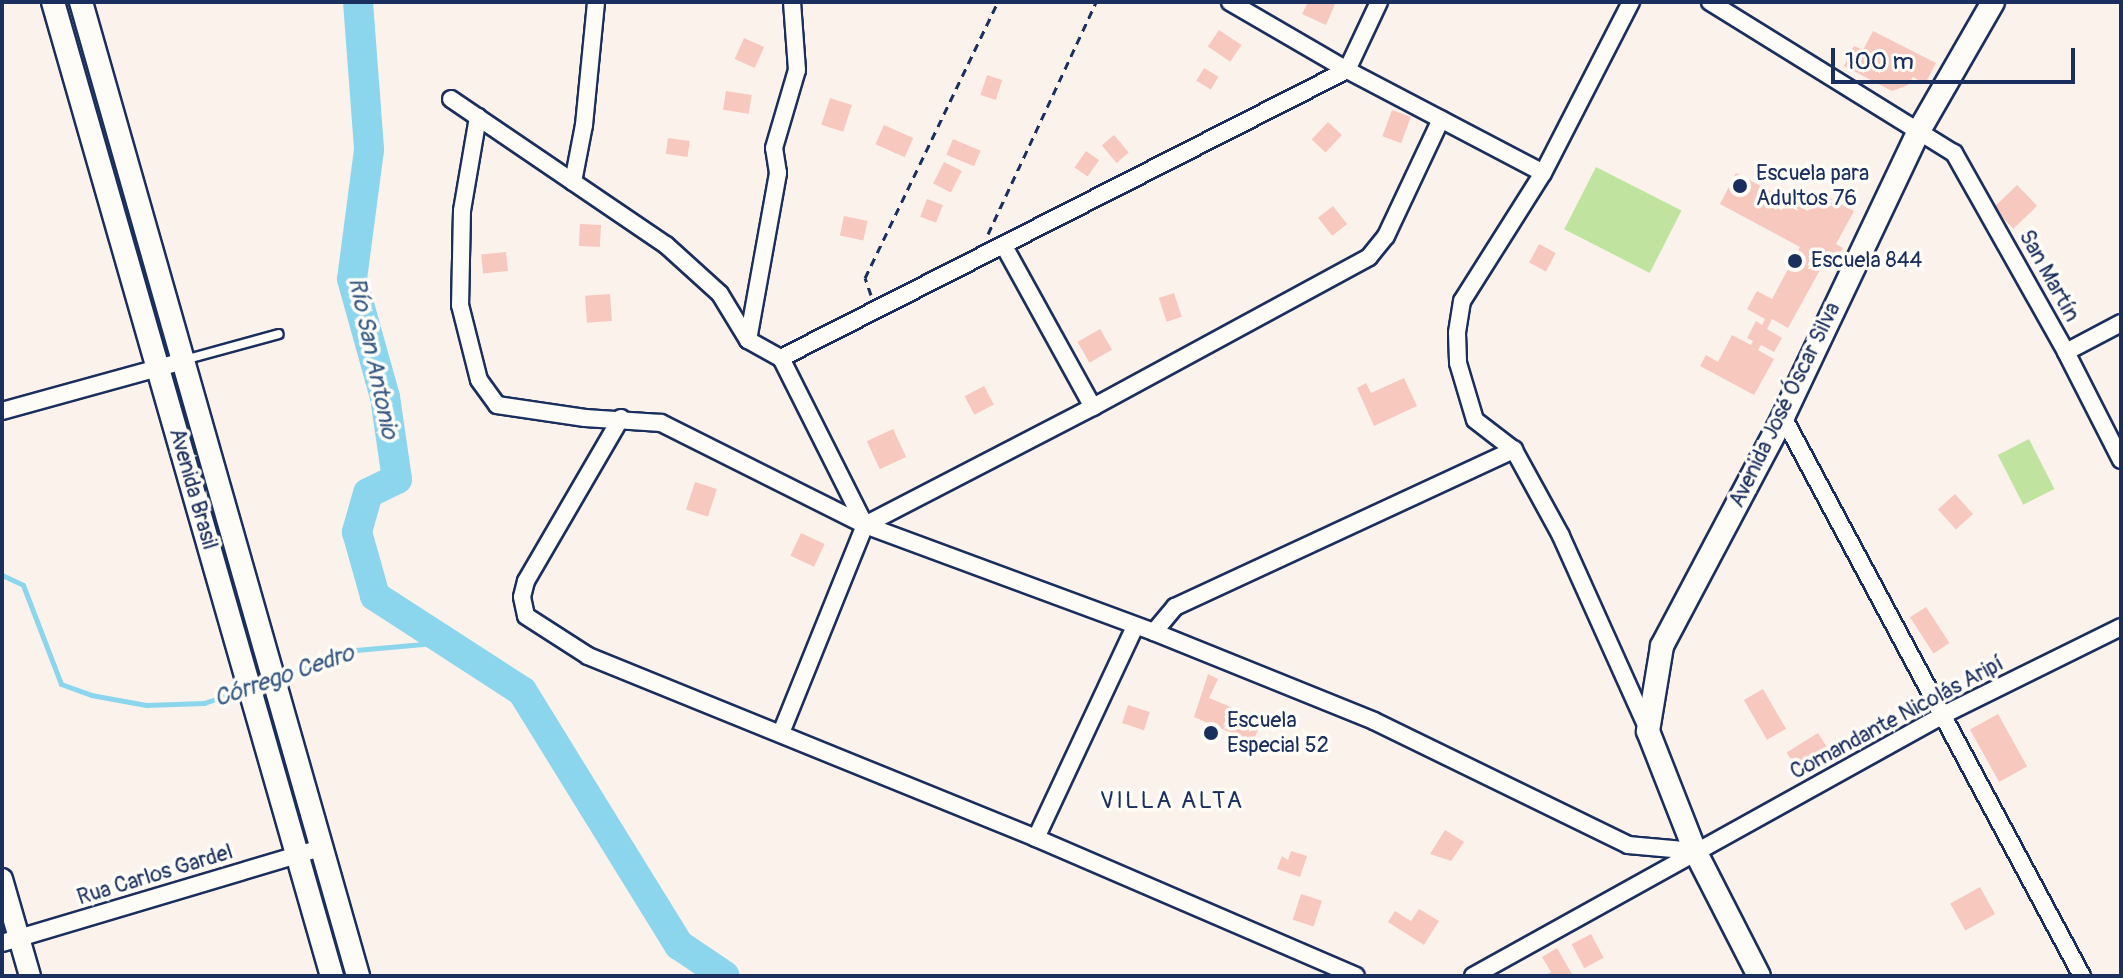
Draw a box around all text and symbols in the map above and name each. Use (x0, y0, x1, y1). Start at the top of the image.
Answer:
scale bar (1835, 32, 2079, 82)
text: 100 m (1845, 47, 1914, 76)
place label: Escuela para Adultos 76 (1756, 160, 1869, 212)
marker: Escuela para Adultos 76 (1731, 177, 1749, 195)
street label: San Martín (2013, 225, 2085, 327)
place label: Escuela 844 (1811, 248, 1922, 274)
marker: Escuela 844 (1786, 252, 1804, 270)
water label: Río San Antonio (342, 275, 404, 441)
street label: Avenida José Óscar Silva (1724, 298, 1846, 512)
street label: Avenida Brasil (163, 425, 223, 553)
water label: Córrego Cedro (210, 639, 358, 713)
street label: Comandante Nicolás Aripí (1786, 651, 2008, 785)
place label: Escuela Especial 52 (1227, 707, 1329, 758)
marker: Escuela Especial 52 (1202, 724, 1220, 742)
district label: VILLA ALTA (1100, 787, 1244, 815)
street label: Rua Carlos Gardel (74, 839, 236, 911)

